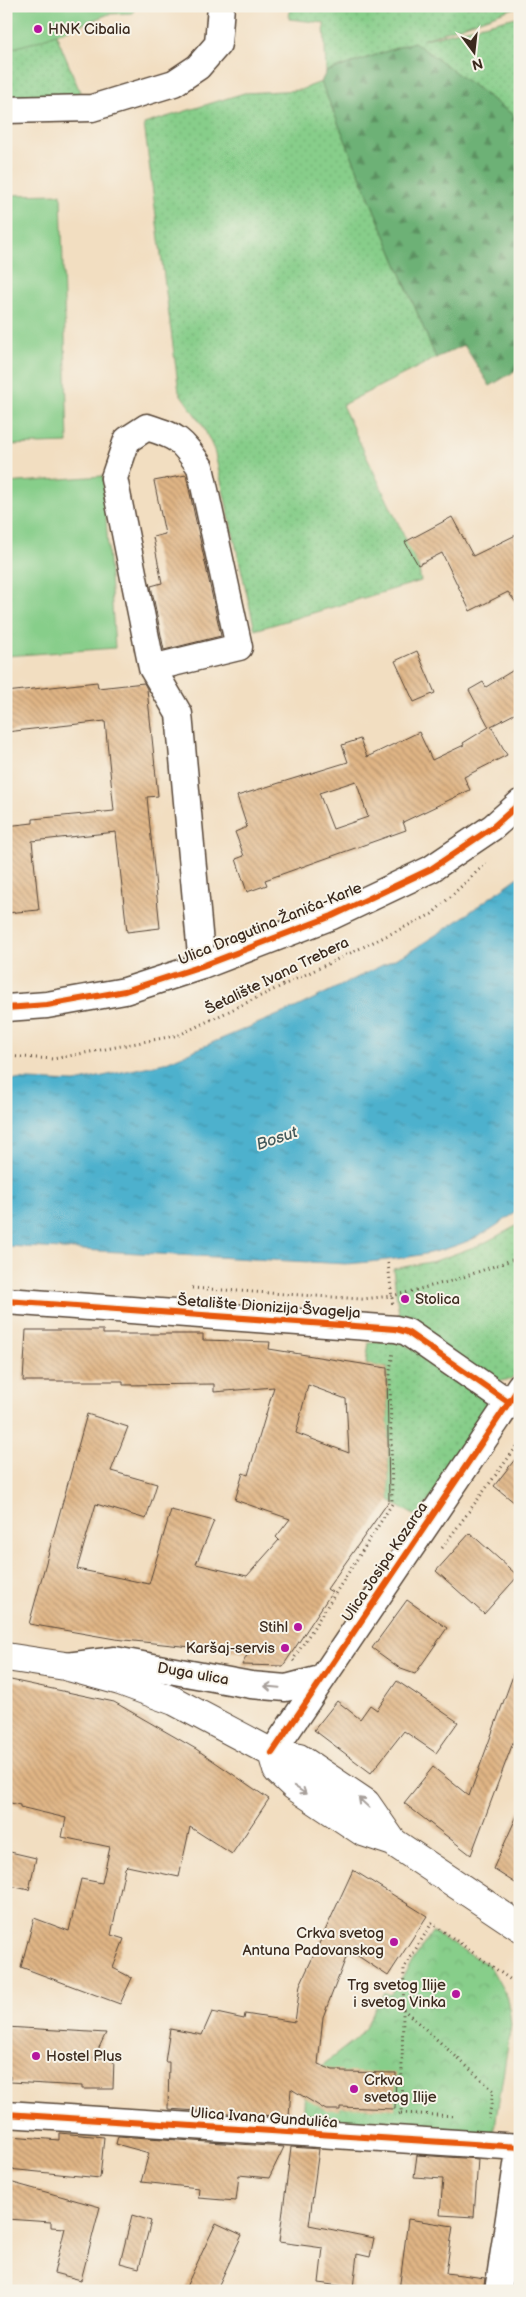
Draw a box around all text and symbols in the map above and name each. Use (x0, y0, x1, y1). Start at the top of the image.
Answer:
place label: HNK Cibalia (48, 20, 130, 39)
marker: HNK Cibalia (32, 23, 44, 35)
north arrow (448, 28, 498, 78)
text: N (470, 55, 485, 74)
street label: Ulica Dragutina Žanića-Karle (175, 878, 365, 970)
street label: Šetalište Ivana Trebera (202, 933, 352, 1019)
water label: Bosut (254, 1123, 301, 1155)
place label: Stolica (415, 1290, 460, 1309)
street label: Šetalište Dionizija Švagelja (177, 1291, 361, 1323)
marker: Stolica (399, 1293, 411, 1305)
street label: Ulica Josipa Kozarca (338, 1498, 432, 1626)
place label: Stihl (259, 1618, 288, 1637)
marker: Stihl (292, 1621, 304, 1633)
place label: Karšaj-servis (186, 1639, 276, 1658)
marker: Karšaj-servis (279, 1642, 291, 1654)
street label: Duga ulica (156, 1658, 230, 1690)
one-way arrow (265, 1682, 281, 1691)
one-way arrow (293, 1785, 307, 1795)
one-way arrow (358, 1798, 371, 1810)
place label: Crkva svetog Antuna Padovanskog (242, 1924, 384, 1960)
marker: Crkva svetog Antuna Padovanskog (388, 1936, 400, 1948)
place label: Trg svetog Ilije i svetog Vinka (347, 1976, 446, 2012)
marker: Trg svetog Ilije i svetog Vinka (450, 1988, 462, 2000)
place label: Hostel Plus (46, 2047, 122, 2066)
marker: Hostel Plus (30, 2050, 42, 2062)
place label: Crkva svetog Ilije (364, 2071, 437, 2107)
marker: Crkva svetog Ilije (348, 2083, 360, 2095)
street label: Ulica Ivana Gundulića (190, 2103, 338, 2133)

